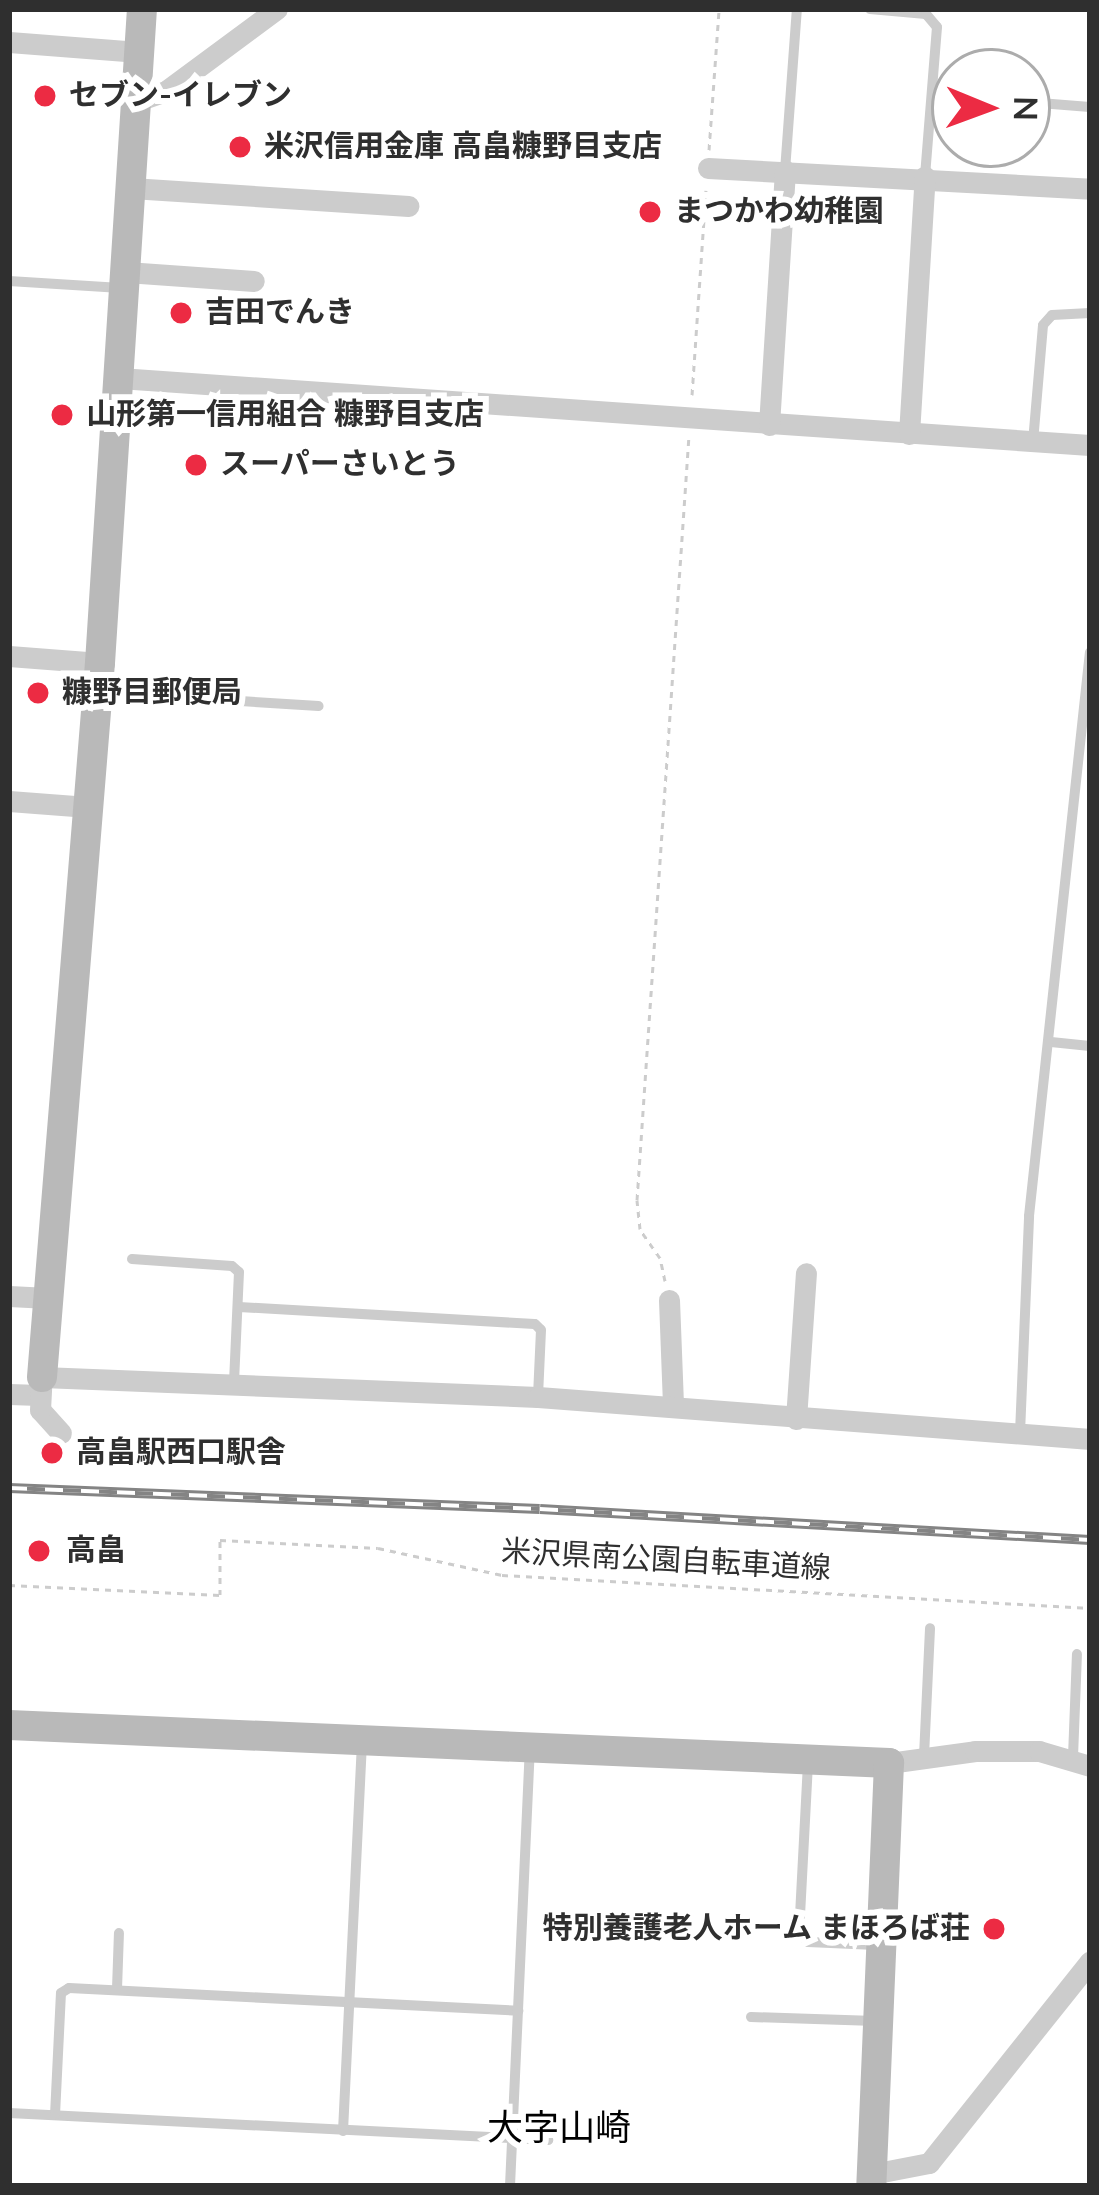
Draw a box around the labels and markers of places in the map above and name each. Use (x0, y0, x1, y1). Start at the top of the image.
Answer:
place label: セブン-イレブン (69, 78, 292, 114)
marker: セブン-イレブン (32, 83, 58, 109)
place label: 米沢信用金庫 高畠糠野目支店 (264, 129, 662, 165)
marker: 米沢信用金庫 高畠糠野目支店 (227, 134, 253, 160)
place label: まつかわ幼稚園 (674, 194, 884, 230)
marker: まつかわ幼稚園 (637, 199, 663, 225)
place label: 吉田でんき (205, 295, 355, 331)
marker: 吉田でんき (168, 300, 194, 326)
place label: 山形第一信用組合 糠野目支店 (86, 397, 484, 433)
marker: 山形第一信用組合 糠野目支店 (49, 402, 75, 428)
place label: スーパーさいとう (220, 447, 460, 483)
marker: スーパーさいとう (183, 452, 209, 478)
place label: 糠野目郵便局 (62, 675, 242, 711)
marker: 糠野目郵便局 (25, 680, 51, 706)
place label: 高畠駅西口駅舎 (76, 1435, 286, 1471)
marker: 高畠駅西口駅舎 (39, 1440, 65, 1466)
place label: 高畠 (66, 1533, 126, 1569)
marker: 高畠 (23, 1535, 55, 1567)
place label: 特別養護老人ホーム まほろば荘 (542, 1911, 970, 1947)
marker: 特別養護老人ホーム まほろば荘 (981, 1916, 1007, 1942)

